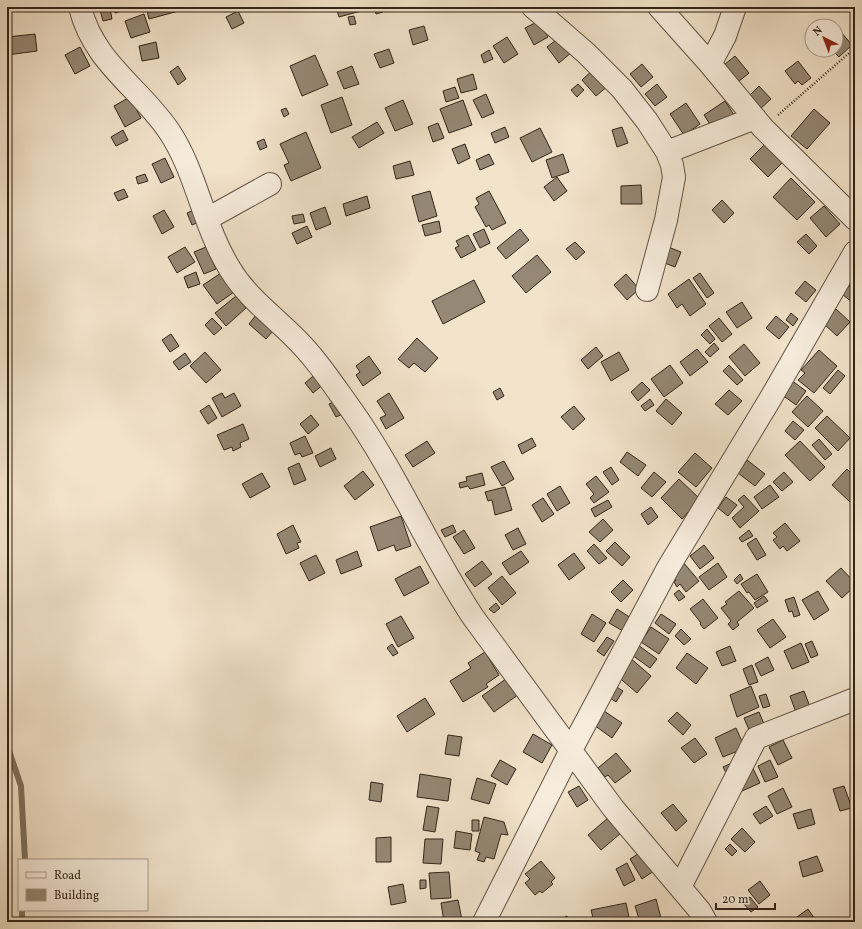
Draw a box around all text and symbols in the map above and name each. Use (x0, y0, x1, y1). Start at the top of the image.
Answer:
north arrow (804, 18, 844, 58)
text: N (810, 23, 826, 40)
legend (18, 859, 148, 911)
text: Road (54, 868, 81, 884)
scale bar (716, 885, 775, 911)
text: Building (54, 888, 99, 904)
text: 20 m (722, 892, 749, 908)

